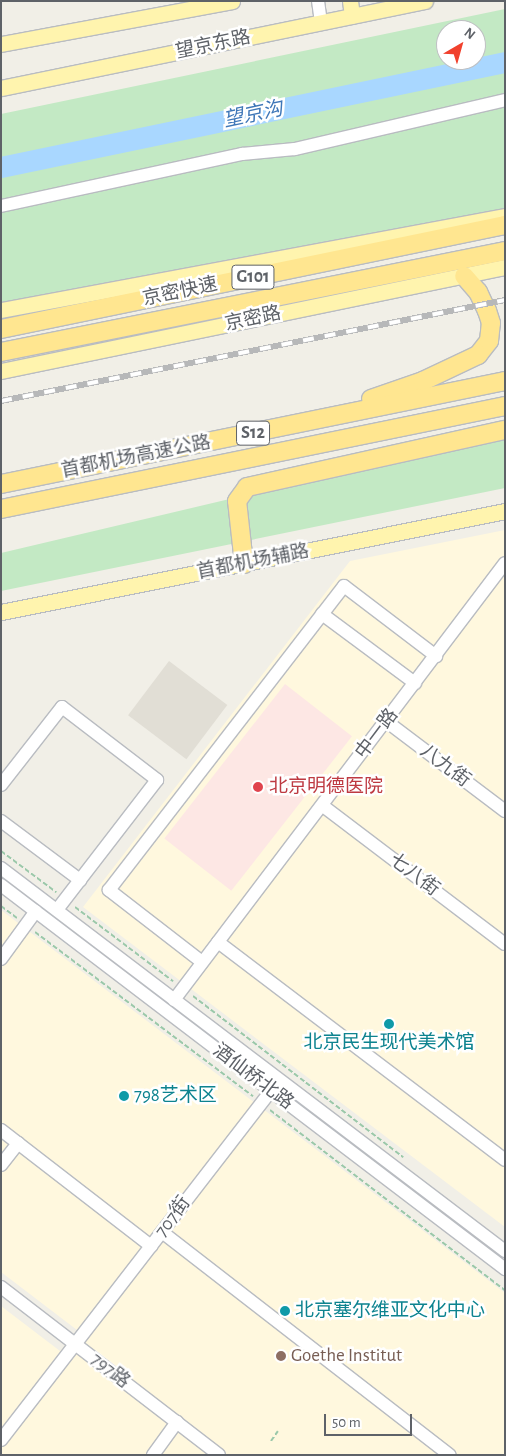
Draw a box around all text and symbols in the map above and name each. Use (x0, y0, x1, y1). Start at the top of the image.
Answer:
north arrow (436, 20, 486, 70)
text: N (461, 25, 478, 42)
street label: 望京东路 (173, 26, 253, 64)
water label: 望京沟 (221, 97, 285, 133)
road number: G101 (230, 262, 276, 292)
street label: 京密快速 (140, 273, 220, 311)
street label: 京密路 (223, 302, 283, 336)
road number: S12 (236, 418, 270, 448)
street label: 首都机场高速公路 (59, 431, 213, 483)
street label: 首都机场辅路 (195, 540, 311, 584)
street label: 中一路 (351, 704, 403, 764)
street label: 八九街 (415, 740, 475, 792)
place label: 北京明德医院 (269, 776, 383, 798)
marker: 北京明德医院 (251, 780, 265, 794)
street label: 七八街 (384, 849, 444, 901)
marker: 北京民生现代美术馆 (383, 1018, 395, 1030)
place label: 北京民生现代美术馆 (304, 1032, 474, 1054)
street label: 酒仙桥北路 (208, 1039, 298, 1115)
place label: 798艺术区 (134, 1085, 217, 1107)
marker: 798艺术区 (118, 1090, 130, 1102)
street label: 707街 (150, 1192, 196, 1242)
place label: 北京塞尔维亚文化中心 (295, 1300, 485, 1322)
marker: 北京塞尔维亚文化中心 (279, 1305, 291, 1317)
place label: Goethe Institut (291, 1345, 402, 1367)
street label: 797路 (86, 1349, 134, 1393)
marker: Goethe Institut (275, 1350, 287, 1362)
scale bar (326, 1404, 414, 1436)
text: 50 m (332, 1415, 361, 1430)

